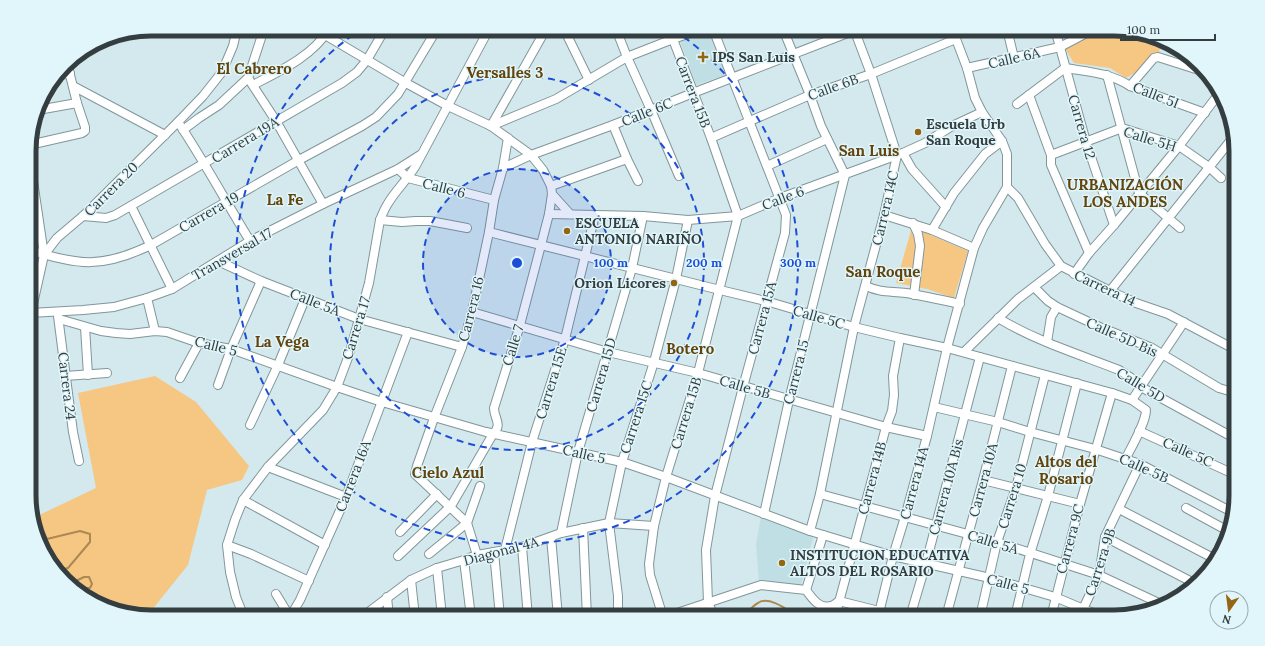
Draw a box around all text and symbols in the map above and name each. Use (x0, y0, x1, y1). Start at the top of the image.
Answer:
scale bar (1121, 16, 1215, 42)
text: 100 m (1127, 22, 1160, 37)
street label: Calle 6A (986, 43, 1042, 73)
place label: IPS San Luis (712, 48, 795, 66)
marker: IPS San Luis (697, 51, 709, 63)
street label: Carrera 15B (671, 54, 715, 130)
district label: El Cabrero (216, 59, 292, 78)
district label: Versalles 3 (467, 63, 543, 82)
street label: Calle 6B (805, 69, 861, 104)
street label: Calle 5I (1130, 78, 1182, 112)
street label: Carrera 12 (1064, 93, 1100, 161)
street label: Calle 6C (619, 94, 675, 130)
street label: Carrera 19A (208, 113, 282, 167)
place label: Escuela Urb San Roque (926, 115, 1005, 149)
street label: Calle 5H (1121, 122, 1179, 156)
marker: Escuela Urb San Roque (913, 127, 923, 137)
district label: San Luis (839, 141, 899, 160)
street label: Carrera 20 (80, 158, 142, 220)
street label: Carrera 14C (868, 169, 902, 247)
street label: Calle 6 (420, 174, 468, 202)
district label: URBANIZACIÓN LOS ANDES (1067, 175, 1184, 211)
street label: Calle 6 (759, 182, 807, 214)
street label: Carrera 19 (176, 188, 242, 236)
district label: La Fe (267, 190, 303, 209)
place label: ESCUELA ANTONIO NARIÑO (575, 214, 702, 248)
street label: Transversal 17 (188, 223, 276, 284)
marker: ESCUELA ANTONIO NARIÑO (562, 226, 572, 236)
text: 100 m (594, 255, 628, 270)
text: 200 m (686, 255, 722, 270)
text: 300 m (780, 255, 816, 270)
centre of rings (510, 256, 524, 270)
district label: San Roque (846, 262, 920, 281)
street label: Carrera 14 (1071, 266, 1139, 310)
street label: Carrera 16 (454, 274, 488, 344)
place label: Orion Licores (574, 274, 666, 292)
marker: Orion Licores (669, 278, 679, 288)
street label: Carrera 15A (744, 279, 780, 357)
street label: Calle 5A (287, 284, 343, 320)
street label: Carrera 17 (338, 294, 374, 362)
street label: Calle 5C (791, 301, 847, 333)
street label: Calle 5D Bis (1083, 313, 1161, 361)
street label: Calle 7 (498, 322, 528, 368)
street label: Calle 5 (193, 332, 239, 360)
district label: La Vega (255, 332, 309, 351)
street label: Carrera 15D (582, 336, 620, 414)
street label: Carrera 15 (779, 338, 813, 406)
district label: Botero (666, 339, 715, 358)
street label: Carrera 15E (531, 344, 571, 421)
street label: Carrera 24 (54, 351, 80, 421)
street label: Calle 5D (1113, 363, 1169, 407)
street label: Calle 5B (717, 371, 773, 403)
street label: Carrera 15B (666, 374, 706, 451)
street label: Carrera 15C (616, 378, 656, 456)
street label: Calle 5C (1160, 433, 1216, 471)
street label: Carrera 16A (331, 437, 375, 514)
street label: Carrera 10A Bis (925, 437, 967, 537)
street label: Carrera 14B (854, 439, 890, 516)
street label: Calle 5 (561, 440, 607, 468)
street label: Carrera 10A (964, 441, 1002, 519)
street label: Carrera 14A (896, 444, 932, 522)
street label: Calle 5B (1116, 449, 1172, 487)
district label: Altos del Rosario (1035, 452, 1097, 488)
street label: Carrera 10 (994, 461, 1030, 531)
district label: Cielo Azul (412, 463, 484, 482)
street label: Carrera 9C (1052, 502, 1088, 576)
street label: Calle 5A (965, 526, 1021, 558)
street label: Carrera 9B (1081, 526, 1120, 598)
street label: Diagonal 4A (461, 532, 541, 570)
place label: INSTITUCION EDUCATIVA ALTOS DEL ROSARIO (790, 546, 970, 580)
marker: INSTITUCION EDUCATIVA ALTOS DEL ROSARIO (777, 558, 787, 568)
street label: Calle 5 (985, 570, 1031, 598)
north arrow (1209, 590, 1249, 630)
text: N (1220, 612, 1232, 628)

